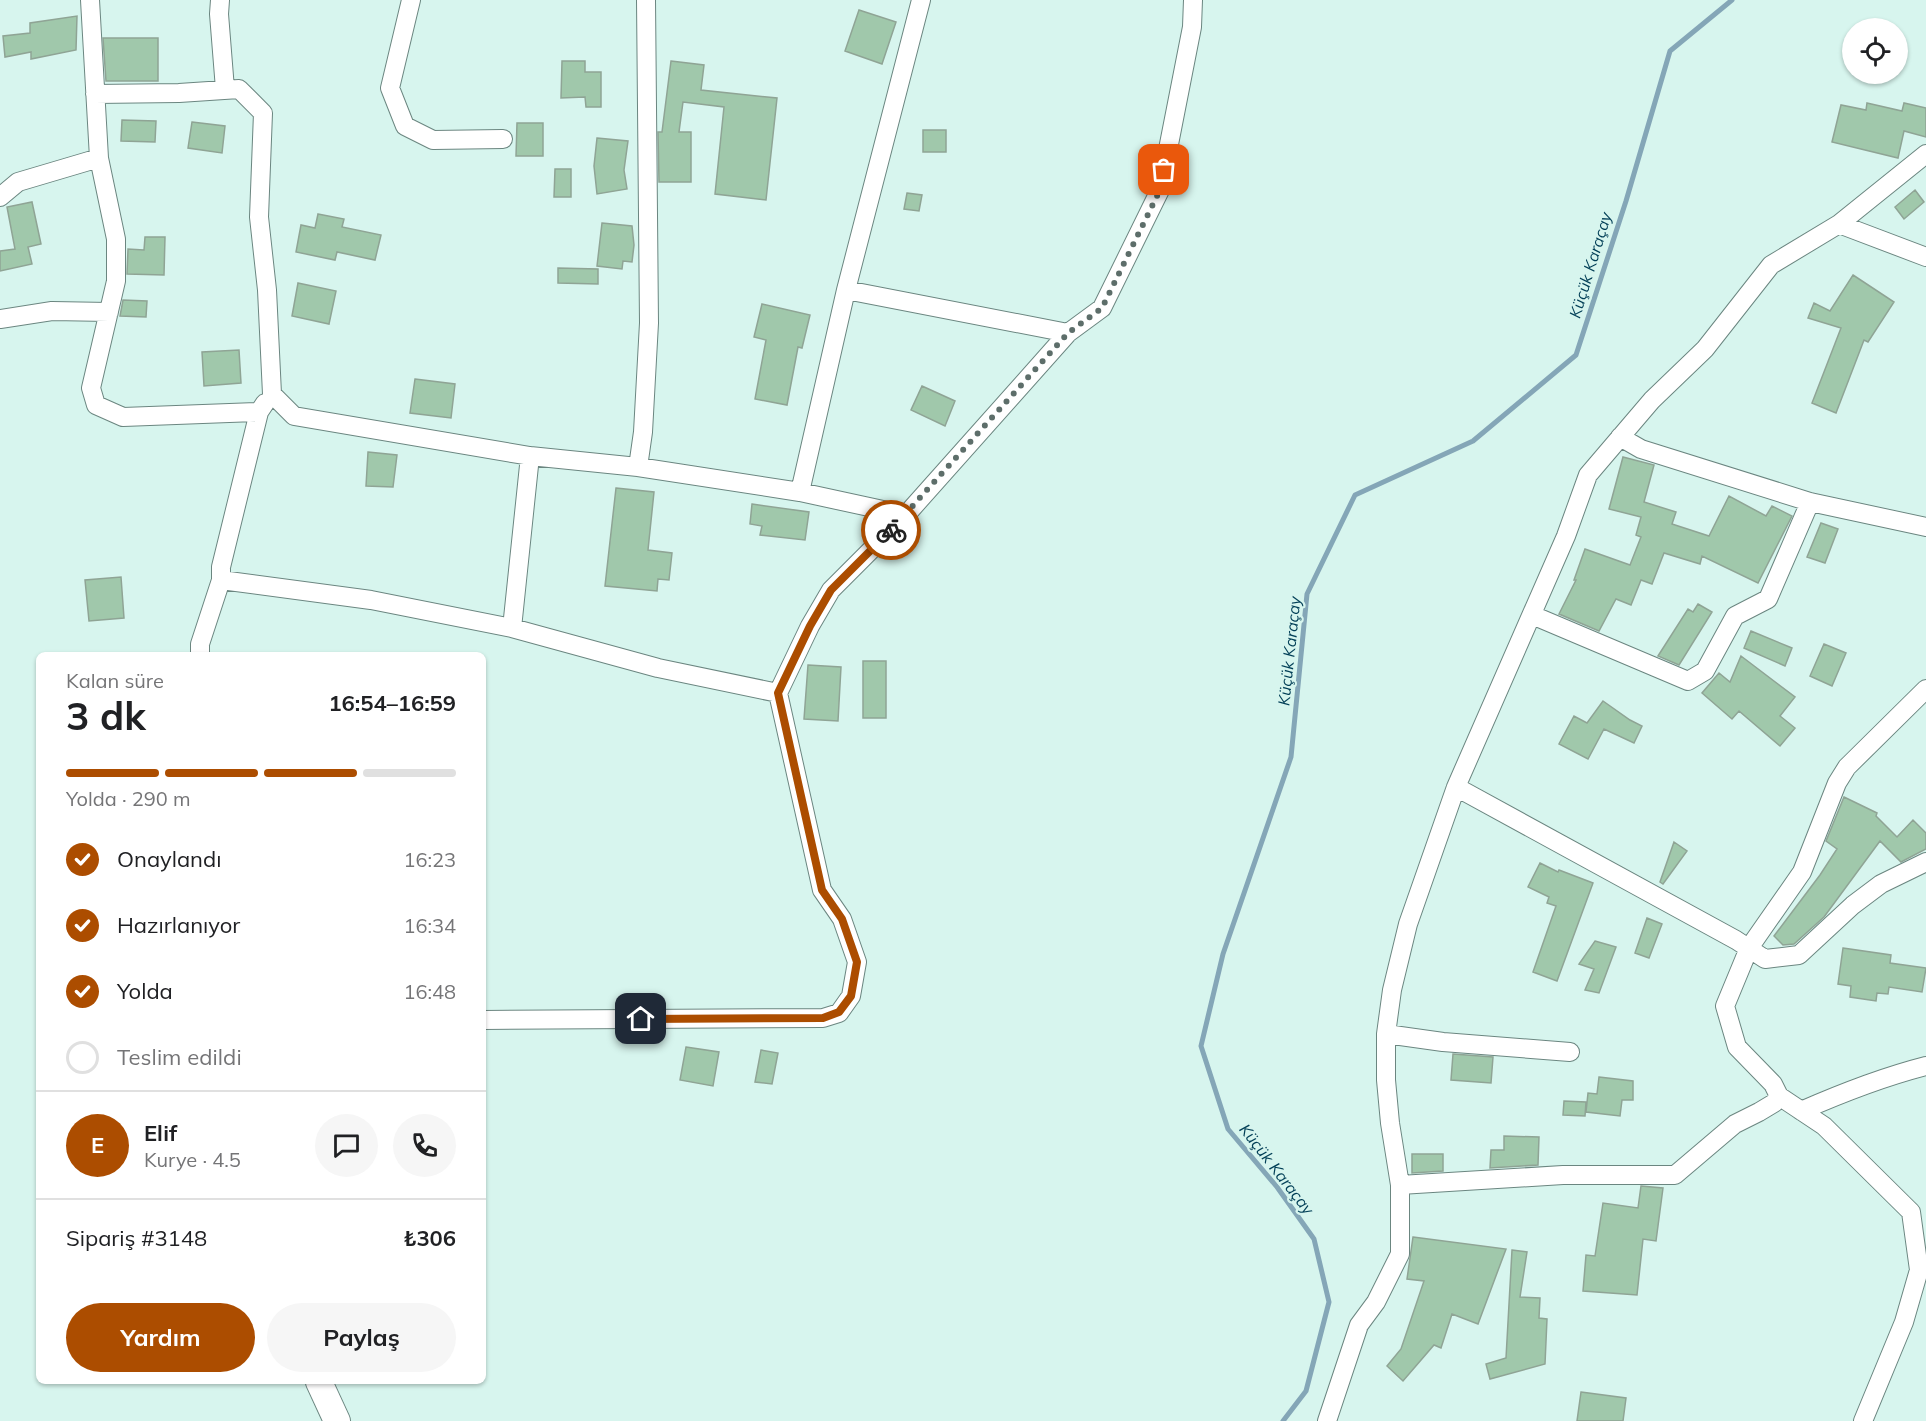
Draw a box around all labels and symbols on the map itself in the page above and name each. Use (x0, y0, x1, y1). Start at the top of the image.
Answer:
pin (1138, 144, 1189, 195)
water label: Küçük Karaçay (1564, 209, 1616, 320)
courier (861, 500, 921, 560)
water label: Küçük Karaçay (1273, 595, 1305, 707)
pin (615, 993, 666, 1044)
water label: Küçük Karaçay (1235, 1120, 1319, 1219)

